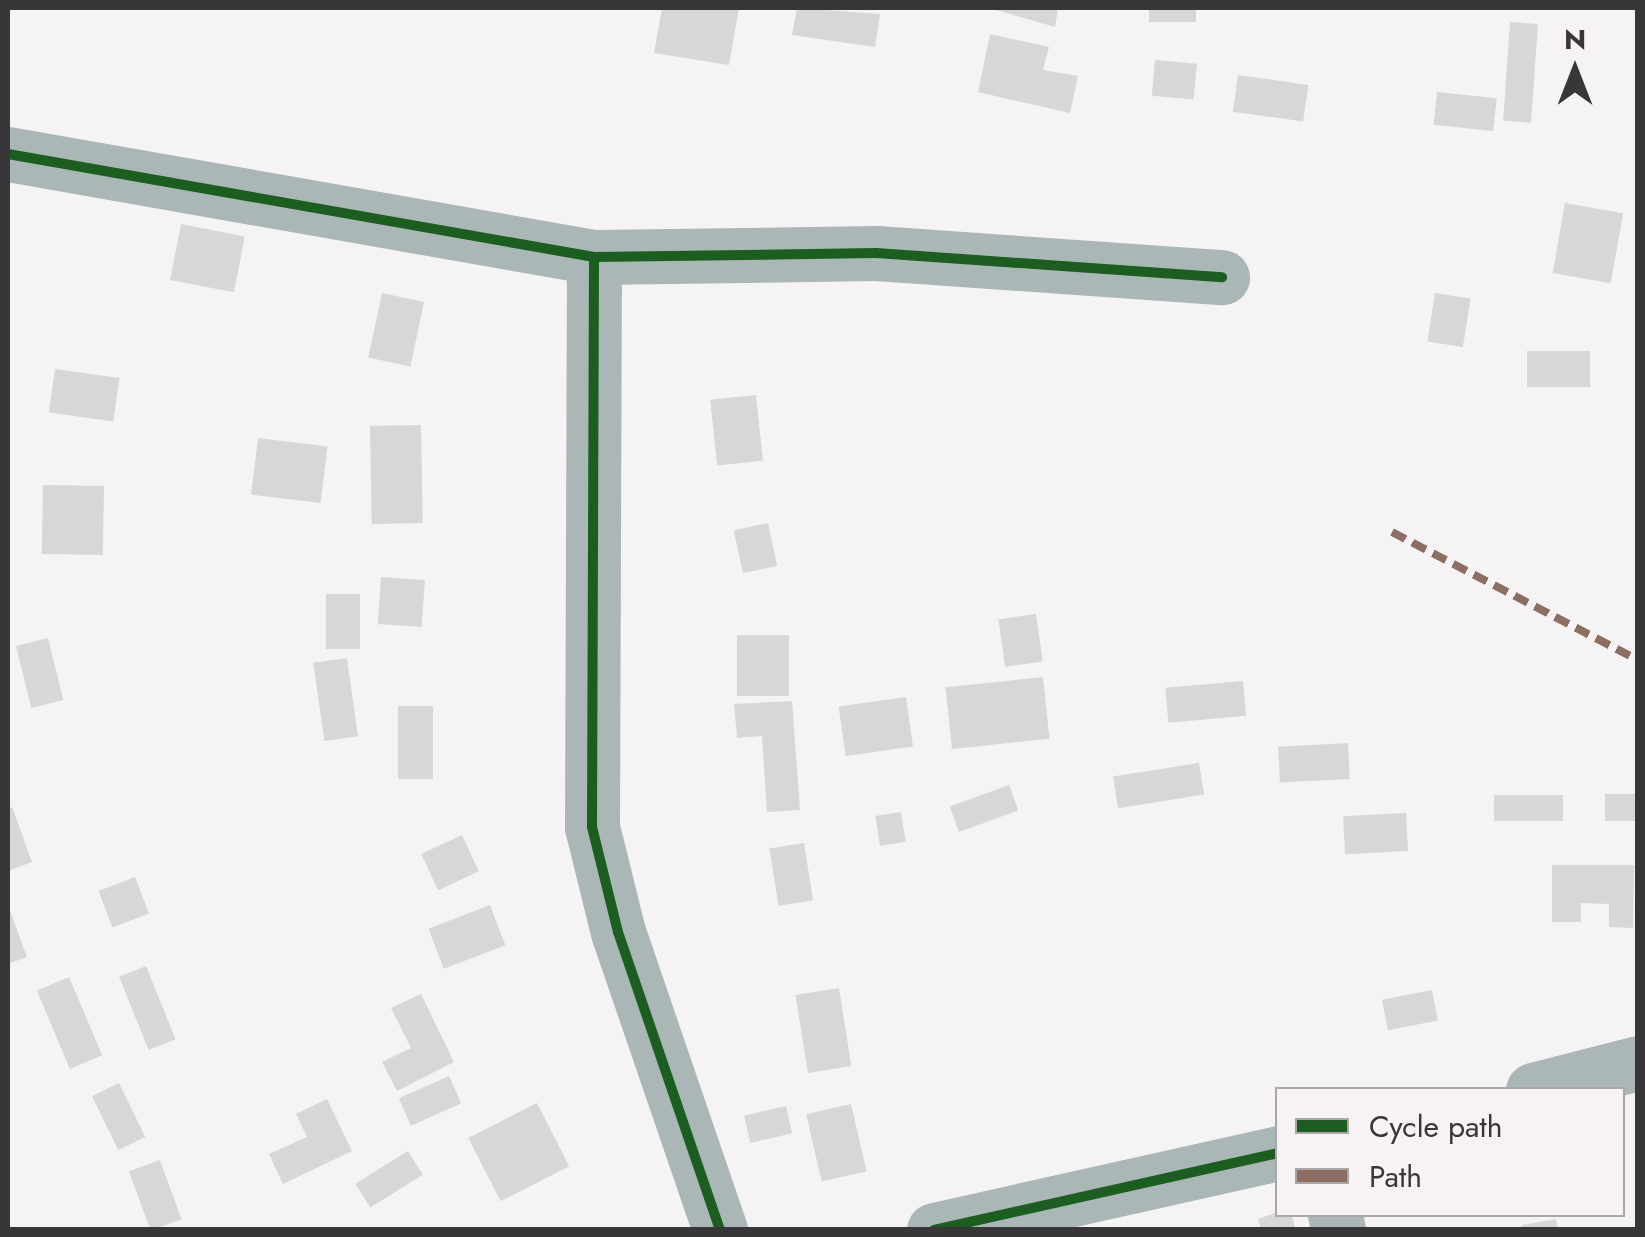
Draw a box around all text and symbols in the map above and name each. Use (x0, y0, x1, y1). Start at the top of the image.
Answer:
text: N (1564, 19, 1586, 60)
north arrow (1525, 20, 1625, 120)
legend (1275, 1087, 1625, 1217)
text: Cycle path (1369, 1105, 1502, 1148)
text: Path (1369, 1155, 1422, 1198)

